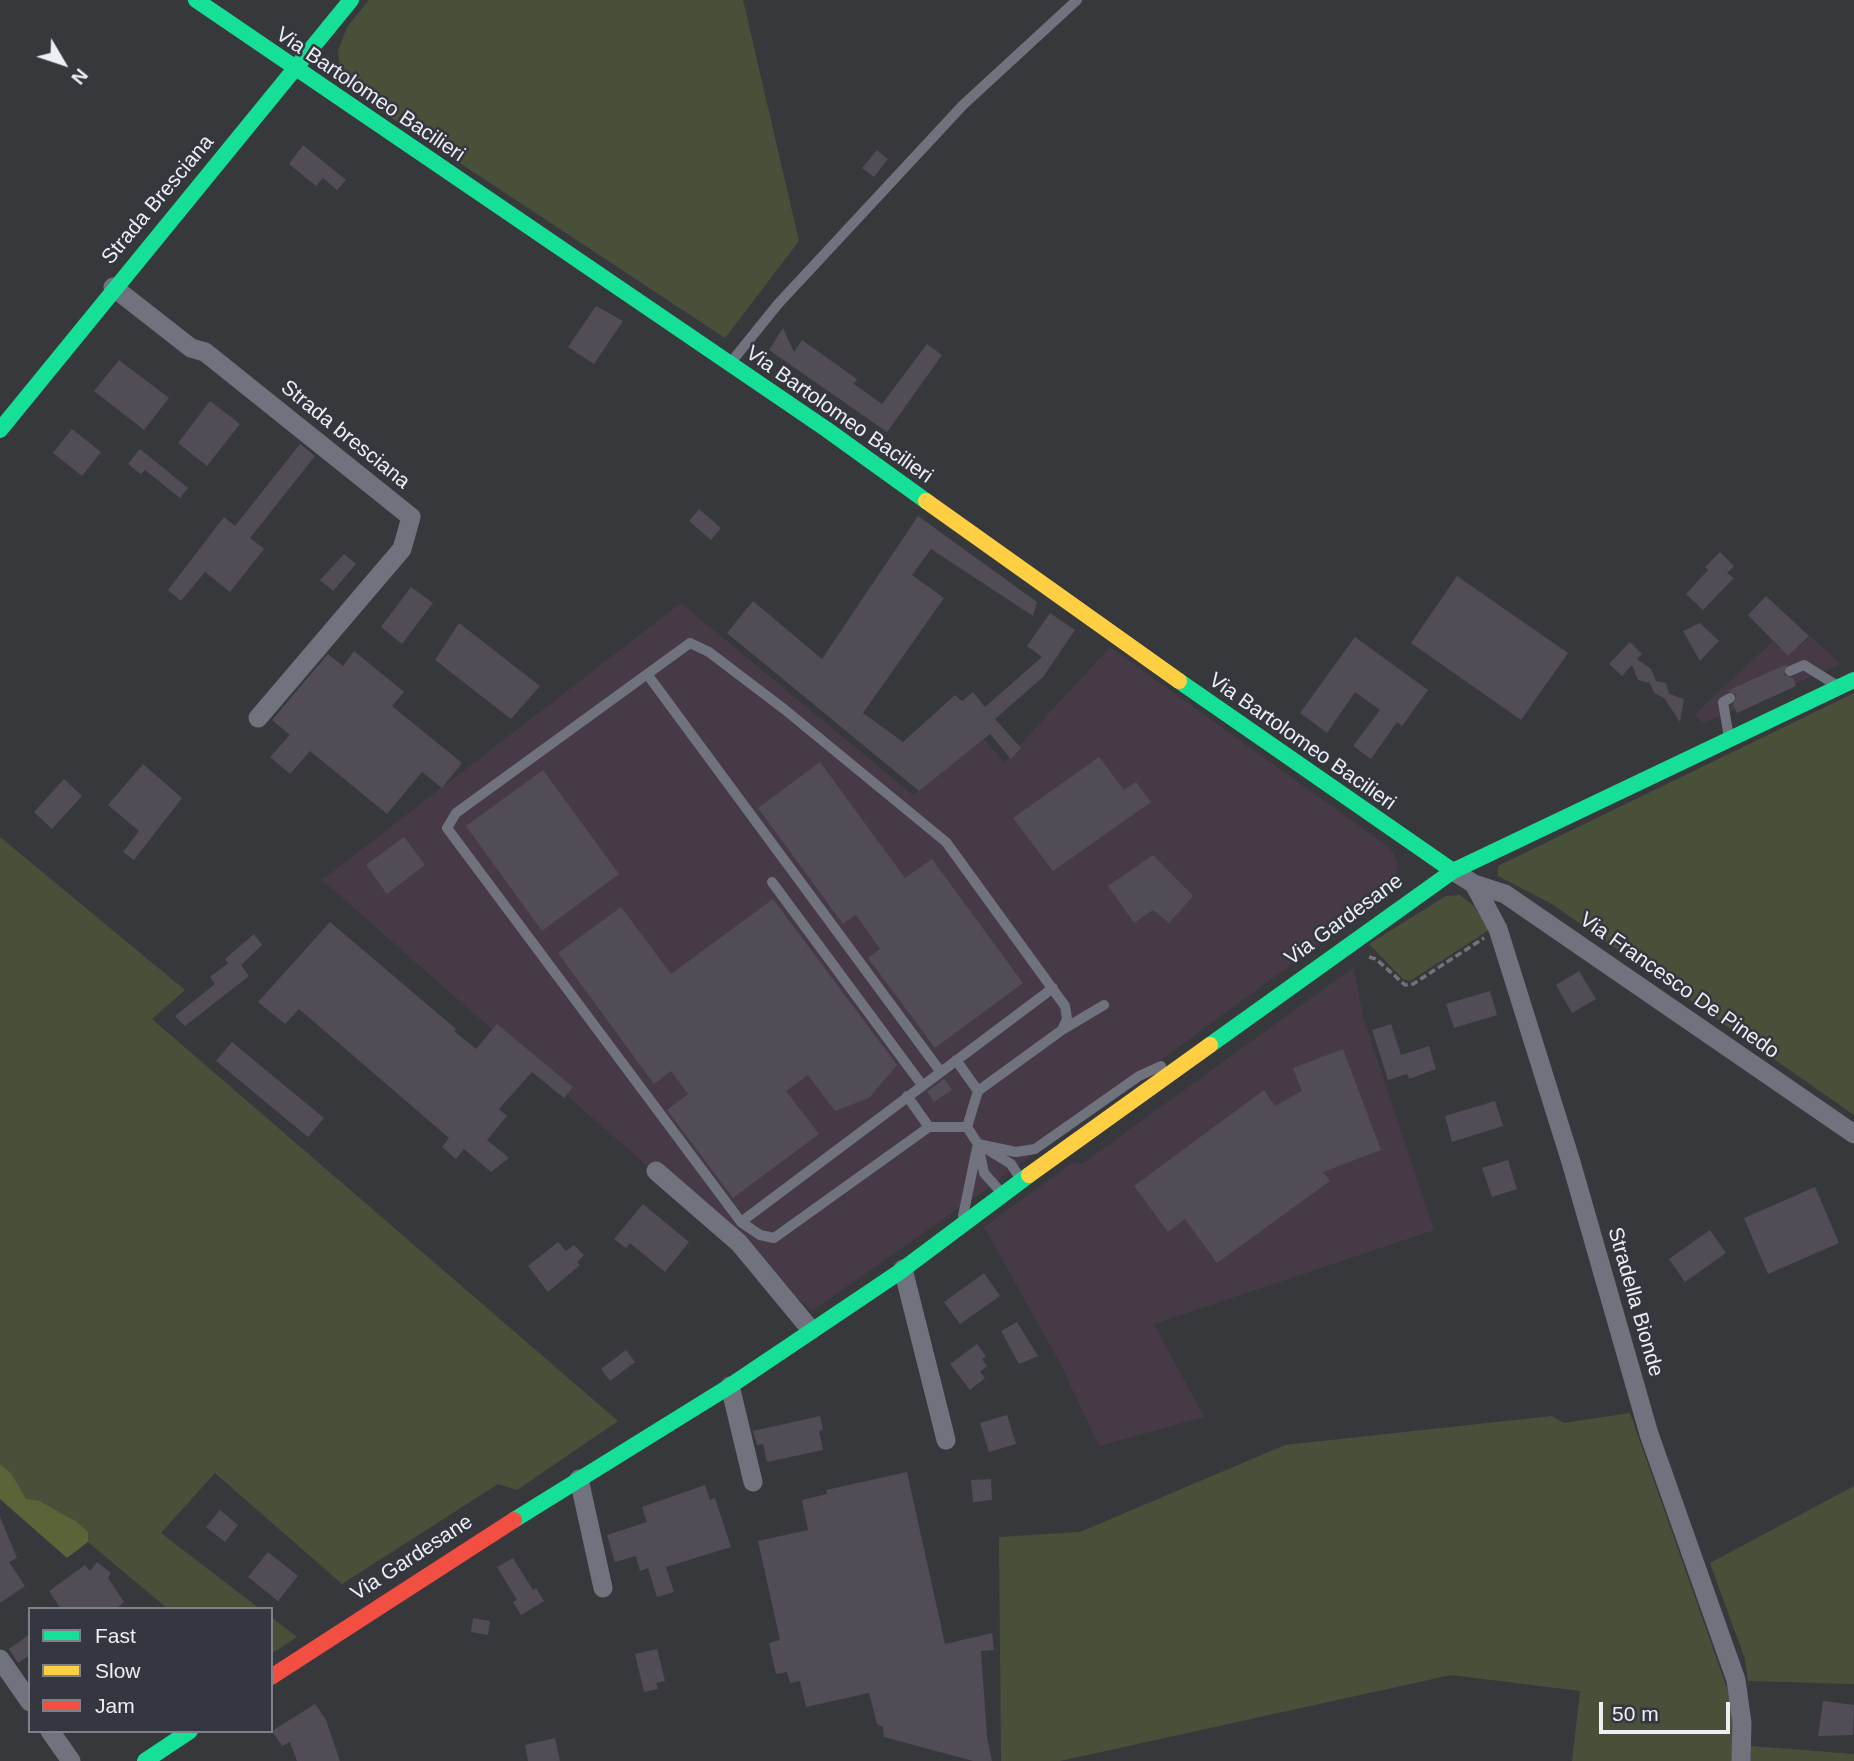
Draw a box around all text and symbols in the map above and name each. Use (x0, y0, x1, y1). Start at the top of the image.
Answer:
street label: Via Bartolomeo Bacilieri (271, 22, 469, 168)
north arrow (28, 28, 98, 98)
text: N (67, 65, 92, 88)
street label: Strada Bresciana (97, 130, 219, 270)
street label: Via Bartolomeo Bacilieri (741, 341, 937, 489)
street label: Strada bresciana (275, 375, 415, 495)
street label: Via Bartolomeo Bacilieri (1204, 668, 1400, 816)
street label: Via Gardesane (1280, 869, 1408, 971)
street label: Via Francesco De Pinedo (1574, 907, 1784, 1065)
street label: Stradella Bionde (1602, 1224, 1668, 1380)
street label: Via Gardesane (347, 1509, 477, 1607)
legend (28, 1607, 273, 1733)
text: Fast (95, 1624, 136, 1647)
text: Slow (95, 1659, 141, 1682)
scale bar (1602, 1688, 1733, 1732)
text: Jam (95, 1694, 135, 1717)
text: 50 m (1612, 1702, 1659, 1725)

